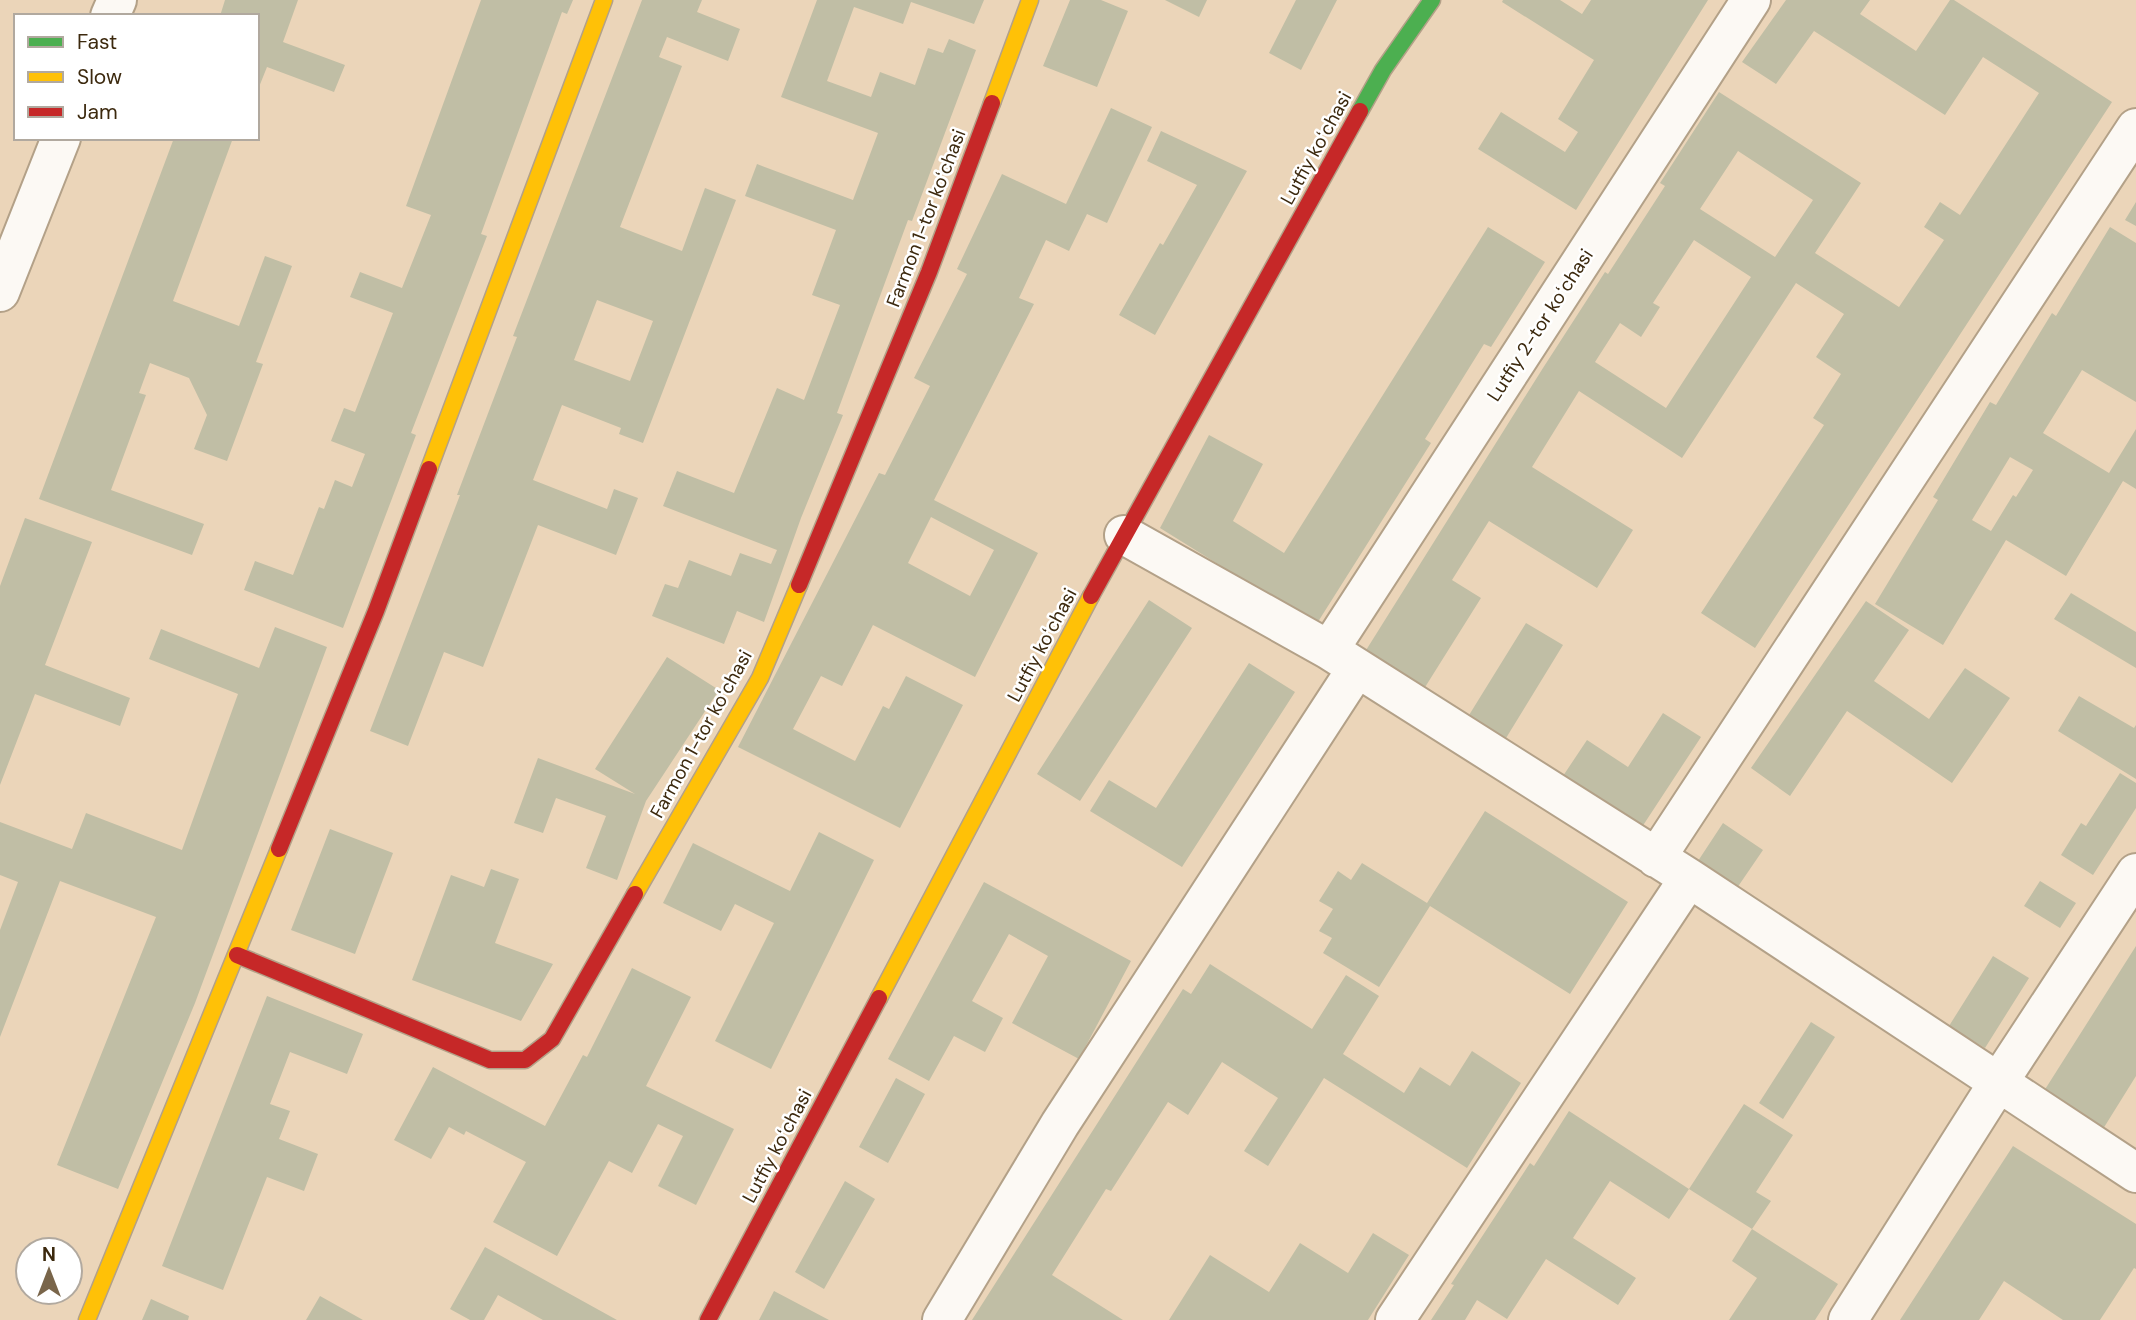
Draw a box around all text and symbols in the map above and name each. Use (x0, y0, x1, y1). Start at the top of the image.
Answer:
legend (14, 14, 259, 140)
text: Fast (77, 28, 117, 56)
text: Slow (77, 63, 122, 91)
street label: Lutfiy koʻchasi (1275, 87, 1357, 209)
text: Jam (77, 98, 118, 126)
street label: Farmon 1-tor koʻchasi (881, 126, 971, 310)
street label: Lutfiy 2-tor koʻchasi (1481, 244, 1599, 406)
street label: Lutfiy koʻchasi (1002, 584, 1082, 706)
street label: Farmon 1-tor koʻchasi (644, 646, 758, 822)
street label: Lutfiy koʻchasi (737, 1085, 817, 1207)
north arrow (14, 1236, 84, 1306)
text: N (42, 1242, 56, 1267)

